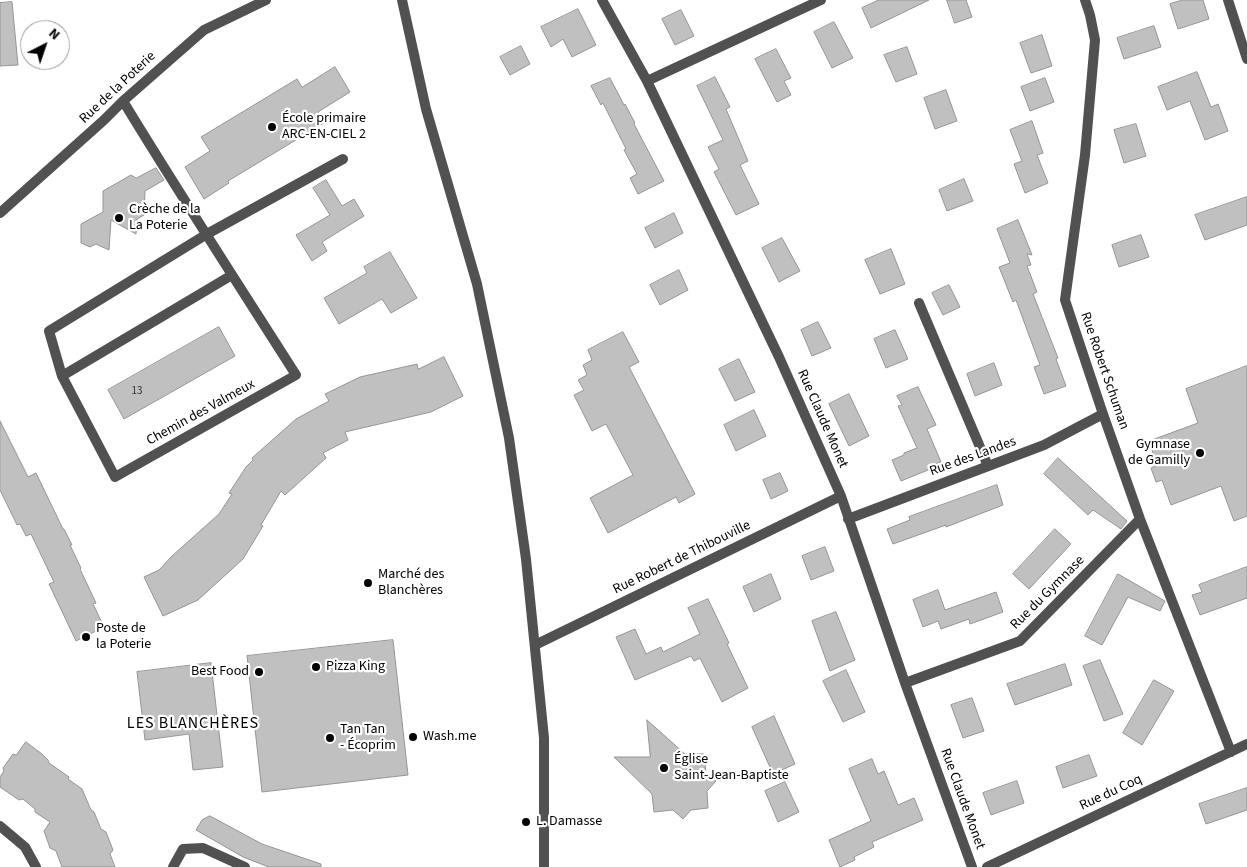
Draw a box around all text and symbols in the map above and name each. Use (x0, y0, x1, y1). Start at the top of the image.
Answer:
north arrow (20, 20, 70, 70)
text: N (44, 24, 64, 45)
street label: Rue de la Poterie (76, 48, 160, 128)
place label: École primaire ARC-EN-CIEL 2 (282, 111, 366, 144)
marker: École primaire ARC-EN-CIEL 2 (266, 121, 278, 133)
place label: Crèche de la La Poterie (129, 202, 201, 234)
marker: Crèche de la La Poterie (113, 212, 125, 224)
street label: Rue Robert Schuman (1076, 310, 1132, 432)
street label: Rue Claude Monet (793, 367, 851, 471)
street label: Chemin des Valmeux (144, 376, 258, 450)
house number: 13 (132, 385, 142, 399)
street label: Rue des Landes (927, 434, 1019, 480)
place label: Gymnase de Gamilly (1128, 437, 1190, 470)
marker: Gymnase de Gamilly (1194, 447, 1206, 459)
street label: Rue Robert de Thibouville (611, 517, 753, 599)
street label: Rue du Gymnase (1007, 552, 1089, 634)
place label: Marché des Blanchères (378, 567, 444, 600)
marker: Marché des Blanchères (362, 577, 374, 589)
place label: Poste de la Poterie (96, 621, 151, 654)
marker: Poste de la Poterie (80, 631, 92, 643)
place label: Pizza King (326, 659, 385, 675)
marker: Pizza King (310, 661, 322, 673)
place label: Best Food (191, 664, 249, 680)
marker: Best Food (253, 666, 265, 678)
district label: LES BLANCHÈRES (125, 714, 261, 734)
place label: Tan Tan - Écoprim (340, 722, 396, 754)
place label: Wash.me (423, 729, 476, 745)
marker: Wash.me (407, 731, 419, 743)
marker: Tan Tan - Écoprim (324, 732, 336, 744)
street label: Rue Claude Monet (936, 746, 988, 852)
place label: Église Saint-Jean-Baptiste (674, 752, 789, 784)
marker: Église Saint-Jean-Baptiste (658, 762, 670, 774)
street label: Rue du Coq (1077, 771, 1145, 815)
place label: L. Damasse (536, 814, 602, 830)
marker: L. Damasse (520, 816, 532, 828)

